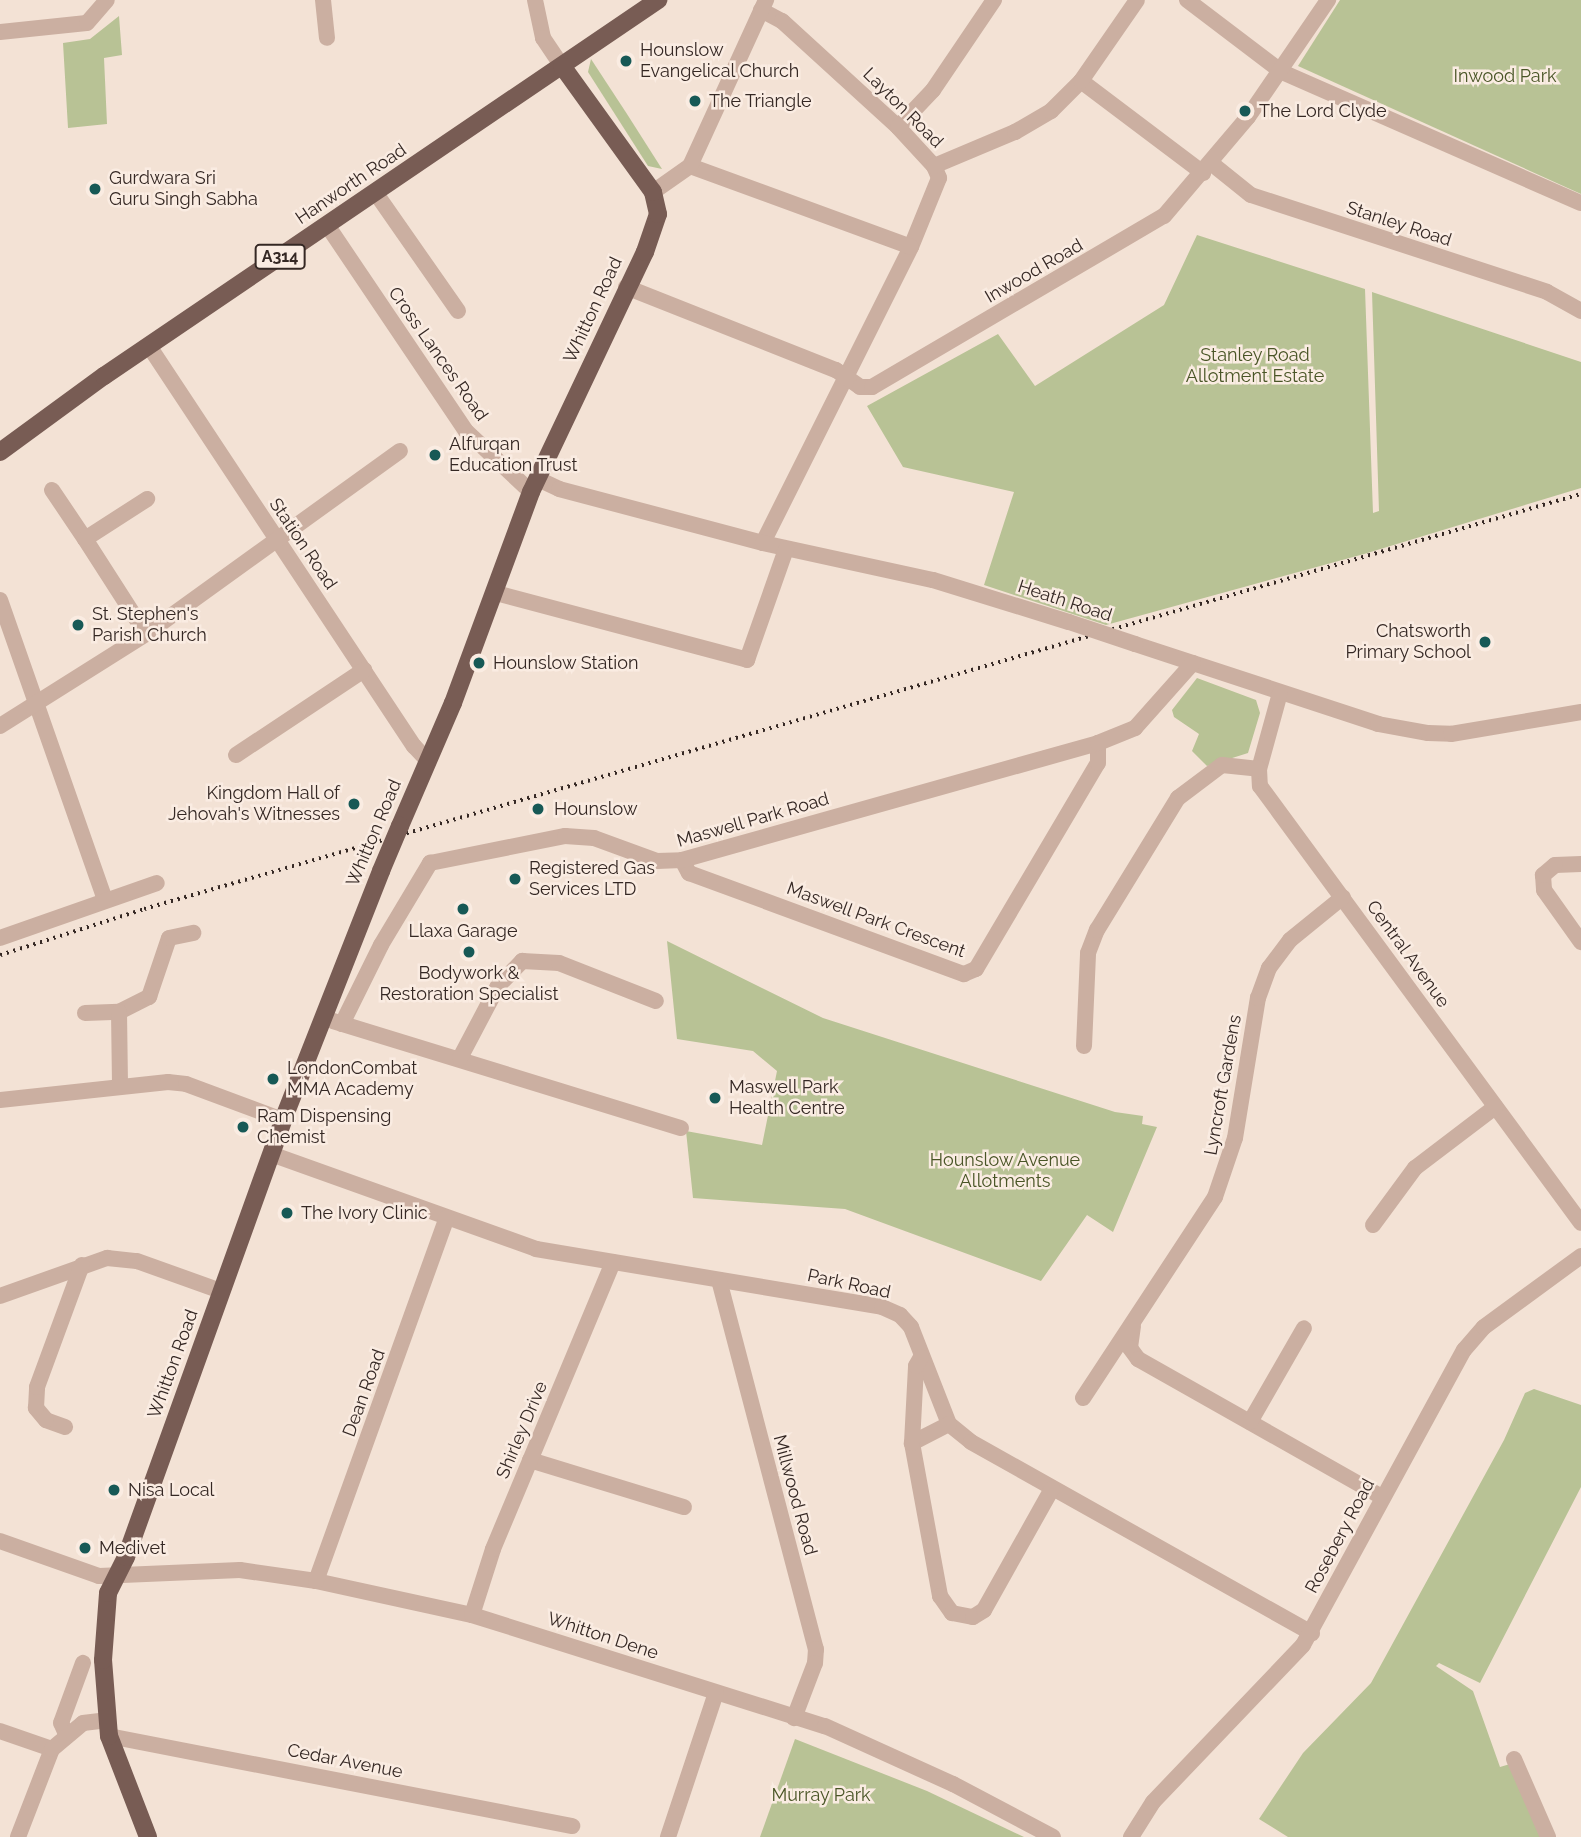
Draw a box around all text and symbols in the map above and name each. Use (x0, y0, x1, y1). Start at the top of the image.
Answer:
place label: Hounslow Evangelical Church (640, 40, 800, 82)
marker: Hounslow Evangelical Church (618, 53, 634, 69)
street label: Layton Road (858, 63, 948, 153)
park label: Inwood Park (1453, 65, 1557, 87)
place label: The Triangle (709, 90, 812, 112)
marker: The Triangle (687, 93, 703, 109)
place label: The Lord Clyde (1259, 100, 1387, 122)
marker: The Lord Clyde (1237, 103, 1253, 119)
street label: Hanworth Road (292, 139, 410, 229)
place label: Gurdwara Sri Guru Singh Sabha (109, 168, 258, 210)
marker: Gurdwara Sri Guru Singh Sabha (87, 181, 103, 197)
street label: Stanley Road (1343, 197, 1455, 251)
street label: Inwood Road (981, 234, 1087, 308)
road number: A314 (254, 244, 306, 270)
street label: Whitton Road (559, 254, 627, 366)
street label: Cross Lances Road (384, 283, 492, 425)
park label: Stanley Road Allotment Estate (1186, 345, 1324, 388)
place label: Alfurqan Education Trust (449, 434, 578, 476)
marker: Alfurqan Education Trust (427, 447, 443, 463)
street label: Station Road (265, 494, 341, 594)
street label: Heath Road (1015, 576, 1115, 626)
place label: St. Stephen's Parish Church (92, 604, 207, 646)
marker: St. Stephen's Parish Church (70, 617, 86, 633)
place label: Chatsworth Primary School (1345, 621, 1471, 664)
marker: Chatsworth Primary School (1477, 634, 1493, 650)
place label: Hounslow Station (493, 652, 639, 674)
marker: Hounslow Station (471, 655, 487, 671)
street label: Whitton Road (342, 776, 406, 890)
place label: Kingdom Hall of Jehovah's Witnesses (167, 783, 340, 826)
street label: Maswell Park Road (674, 788, 832, 852)
marker: Kingdom Hall of Jehovah's Witnesses (346, 796, 362, 812)
place label: Hounslow (554, 798, 638, 820)
marker: Hounslow (528, 799, 548, 819)
place label: Registered Gas Services LTD (529, 858, 655, 900)
marker: Registered Gas Services LTD (507, 871, 523, 887)
street label: Maswell Park Crescent (783, 878, 969, 962)
street label: Central Avenue (1362, 896, 1454, 1012)
marker: Llaxa Garage (455, 901, 471, 917)
place label: Llaxa Garage (408, 920, 518, 942)
marker: Bodywork & Restoration Specialist (461, 944, 477, 960)
place label: Bodywork & Restoration Specialist (380, 963, 558, 1006)
street label: Lyncroft Gardens (1200, 1013, 1246, 1157)
place label: LondonCombat MMA Academy (287, 1058, 417, 1100)
marker: LondonCombat MMA Academy (265, 1071, 281, 1087)
place label: Maswell Park Health Centre (729, 1077, 844, 1120)
marker: Maswell Park Health Centre (707, 1090, 723, 1106)
place label: Ram Dispensing Chemist (257, 1106, 391, 1148)
marker: Ram Dispensing Chemist (235, 1119, 251, 1135)
park label: Hounslow Avenue Allotments (929, 1150, 1081, 1192)
place label: The Ivory Clinic (301, 1202, 428, 1224)
marker: The Ivory Clinic (279, 1205, 295, 1221)
street label: Park Road (805, 1265, 893, 1303)
street label: Whitton Road (143, 1307, 203, 1421)
street label: Dean Road (338, 1346, 390, 1440)
street label: Shirley Drive (492, 1378, 552, 1482)
street label: Millwood Road (769, 1432, 821, 1558)
street label: Rosebery Road (1301, 1475, 1379, 1597)
place label: Nisa Local (128, 1479, 215, 1501)
marker: Nisa Local (106, 1482, 122, 1498)
place label: Medivet (99, 1537, 166, 1559)
marker: Medivet (77, 1540, 93, 1556)
street label: Whitton Dene (545, 1608, 661, 1664)
street label: Cedar Avenue (285, 1739, 405, 1783)
park label: Murray Park (771, 1784, 871, 1806)

